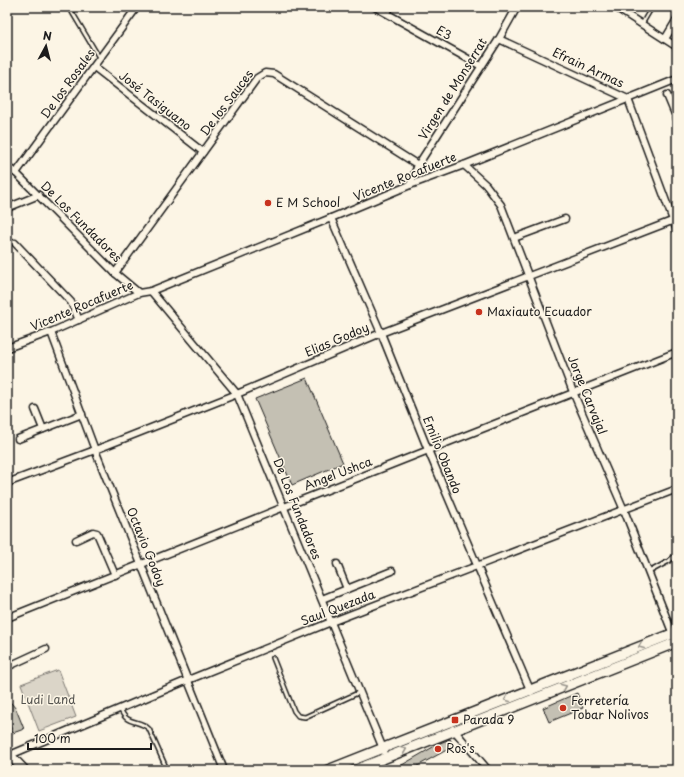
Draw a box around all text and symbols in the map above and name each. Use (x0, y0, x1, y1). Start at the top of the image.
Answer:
street label: E3 (433, 20, 456, 44)
north arrow (26, 26, 66, 66)
text: N (42, 27, 53, 45)
street label: Virgen de Monserrat (413, 34, 491, 143)
street label: Efrain Armas (550, 43, 628, 92)
street label: De los Rosales (36, 44, 99, 122)
street label: De los Sauces (195, 65, 257, 139)
street label: José Tasiguano (116, 66, 196, 135)
street label: Vicente Rocafuerte (350, 147, 459, 205)
street label: De Los Fundadores (37, 177, 127, 266)
place label: E M School (276, 193, 340, 211)
marker: E M School (263, 198, 273, 208)
street label: Vicente Rocafuerte (28, 275, 136, 335)
place label: Maxiauto Ecuador (487, 302, 592, 320)
marker: Maxiauto Ecuador (474, 307, 484, 317)
street label: Elias Godoy (302, 318, 371, 361)
street label: Jorge Carvajal (564, 352, 612, 437)
street label: Emilio Obando (419, 413, 467, 496)
street label: Angel Ushca (301, 452, 375, 494)
street label: De Los Fundadores (269, 455, 327, 563)
street label: Octavio Godoy (123, 504, 171, 589)
street label: Saul Quezada (298, 584, 378, 630)
one-way arrow (637, 642, 644, 650)
one-way arrow (560, 683, 567, 691)
park label: Ludi Land (20, 690, 76, 708)
place label: Ferretería Tobar Nolivos (571, 691, 649, 723)
one-way arrow (503, 695, 510, 703)
marker: Ferretería Tobar Nolivos (558, 703, 568, 713)
place label: Parada 9 (463, 710, 515, 728)
marker: Parada 9 (450, 715, 460, 725)
scale bar (28, 725, 151, 751)
text: 100 m (34, 729, 71, 747)
place label: Ros's (446, 739, 475, 757)
marker: Ros's (433, 744, 443, 754)
one-way arrow (401, 747, 408, 755)

